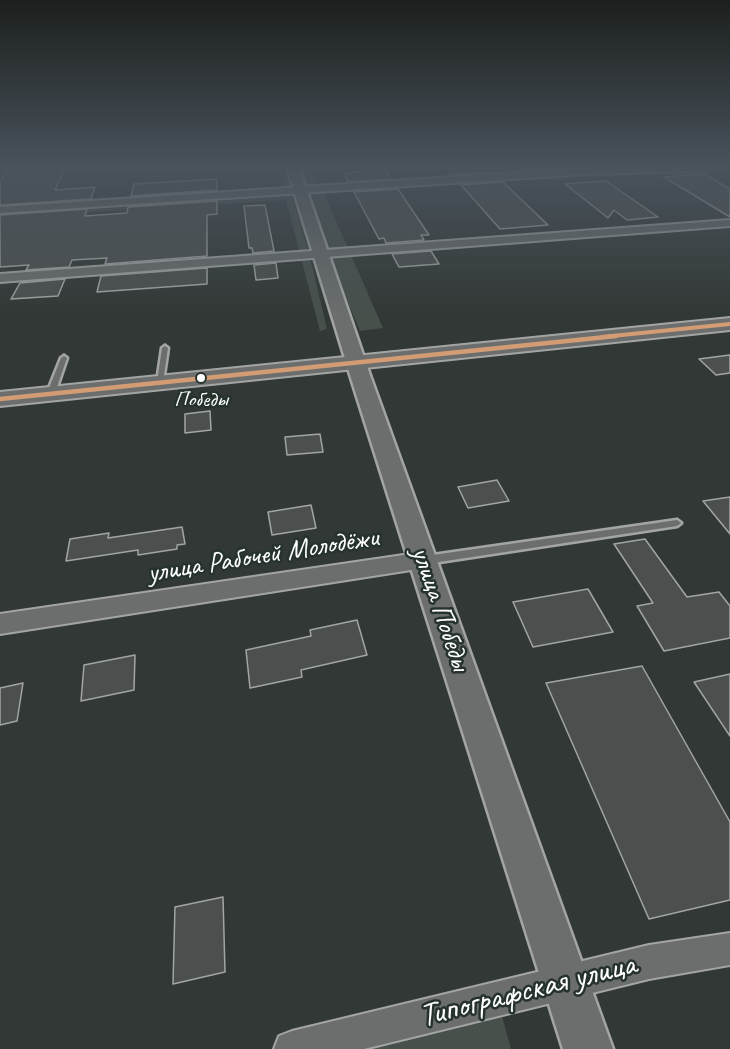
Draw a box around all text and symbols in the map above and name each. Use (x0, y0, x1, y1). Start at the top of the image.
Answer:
marker: Победы (195, 372, 207, 384)
place label: Победы (174, 387, 228, 413)
street label: улица Рабочей Молодёжи (145, 521, 381, 591)
street label: улица Победы (403, 543, 477, 675)
street label: Типографская улица (416, 945, 640, 1037)

